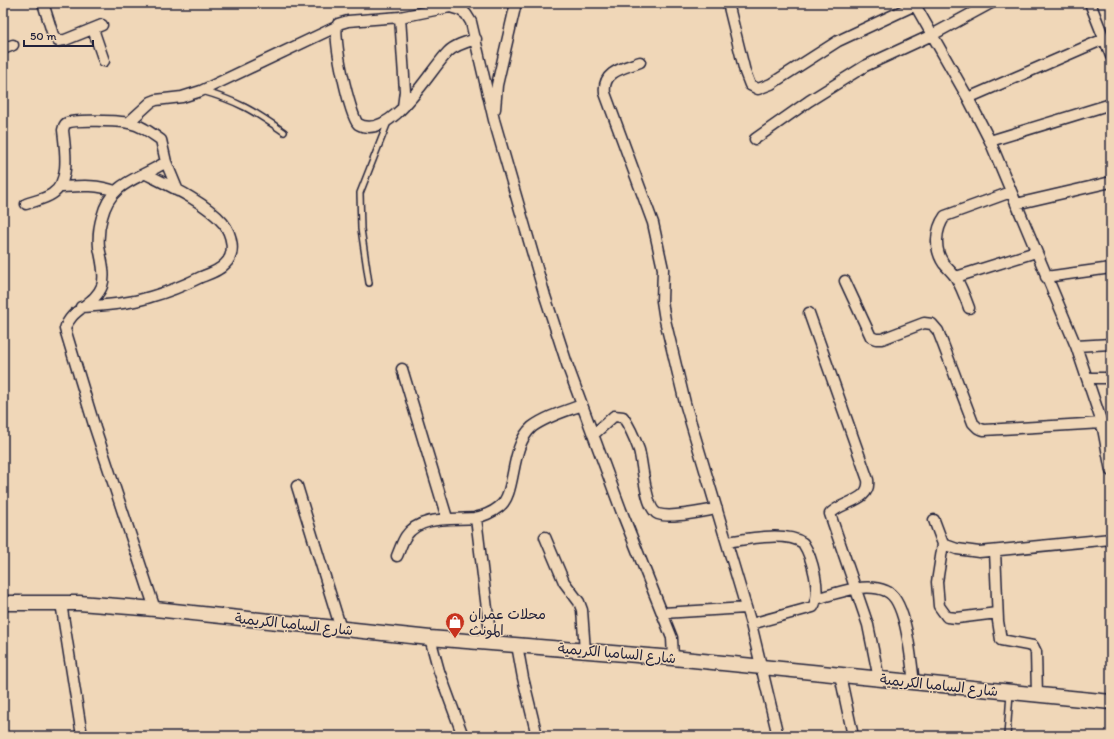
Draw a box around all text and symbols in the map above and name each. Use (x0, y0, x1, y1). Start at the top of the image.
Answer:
scale bar (24, 22, 93, 48)
text: 50 m (30, 29, 56, 43)
place label: محلات عمران المونث (469, 606, 546, 639)
street label: شارع السامبا الكريمية (234, 610, 354, 640)
shop icon: محلات عمران المونث (444, 611, 466, 639)
street label: شارع السامبا الكريمية (557, 640, 677, 668)
street label: شارع السامبا الكريمية (879, 671, 999, 701)

